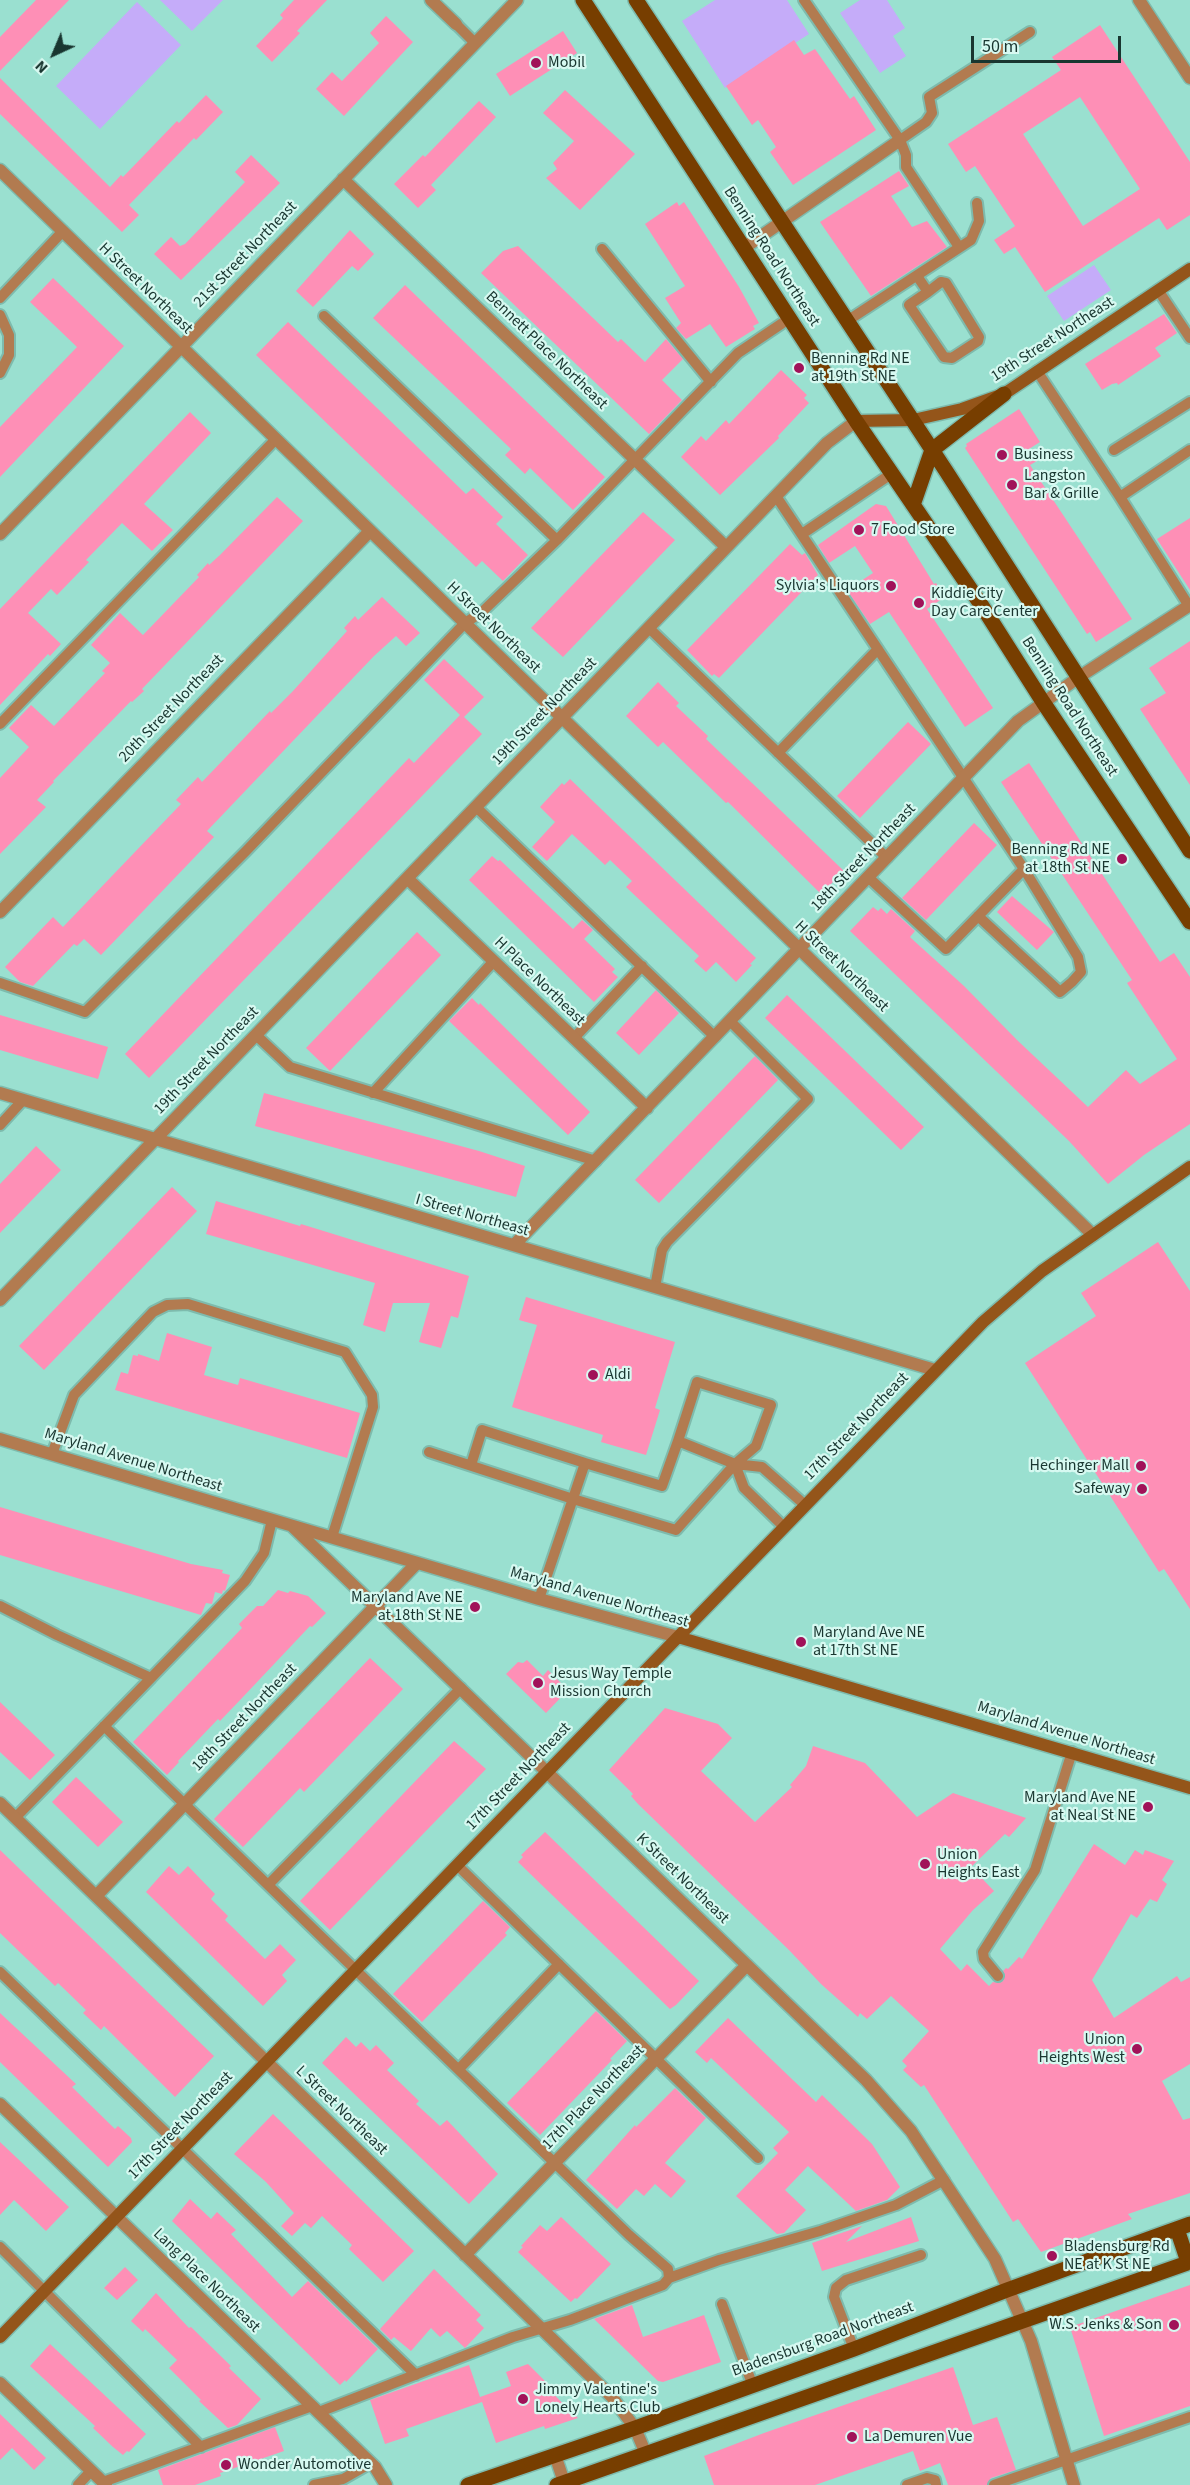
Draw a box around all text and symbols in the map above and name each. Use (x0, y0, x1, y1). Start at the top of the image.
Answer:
north arrow (24, 24, 84, 84)
scale bar (974, 24, 1124, 62)
text: 50 m (982, 34, 1018, 59)
place label: Mobil (548, 53, 585, 73)
text: N (30, 55, 53, 79)
marker: Mobil (529, 56, 543, 70)
street label: Benning Road Northeast (719, 184, 823, 330)
street label: 21st Street Northeast (190, 198, 302, 312)
street label: H Street Northeast (94, 239, 196, 339)
street label: Bennett Place Northeast (481, 288, 611, 414)
street label: 19th Street Northeast (988, 293, 1118, 387)
place label: Benning Rd NE at 19th St NE (811, 349, 910, 387)
marker: Benning Rd NE at 19th St NE (792, 361, 806, 375)
place label: Business (1014, 445, 1073, 465)
marker: Business (995, 448, 1009, 462)
place label: Langston Bar & Grille (1024, 466, 1099, 504)
marker: Langston Bar & Grille (1005, 478, 1019, 492)
place label: 7 Food Store (871, 520, 955, 540)
marker: 7 Food Store (852, 523, 866, 537)
place label: Sylvia's Liquors (776, 576, 879, 596)
street label: H Street Northeast (442, 578, 544, 678)
marker: Sylvia's Liquors (884, 579, 898, 593)
place label: Kiddie City Day Care Center (931, 584, 1038, 622)
marker: Kiddie City Day Care Center (912, 596, 926, 610)
street label: Benning Road Northeast (1017, 634, 1121, 780)
street label: 20th Street Northeast (116, 651, 228, 767)
street label: 19th Street Northeast (489, 654, 601, 770)
street label: 18th Street Northeast (808, 800, 920, 916)
place label: Benning Rd NE at 18th St NE (1011, 840, 1110, 878)
marker: Benning Rd NE at 18th St NE (1115, 852, 1129, 866)
street label: H Street Northeast (790, 917, 892, 1017)
street label: H Place Northeast (489, 934, 589, 1030)
street label: 19th Street Northeast (151, 1003, 263, 1119)
street label: I Street Northeast (413, 1191, 531, 1241)
place label: Aldi (605, 1365, 631, 1385)
marker: Aldi (586, 1368, 600, 1382)
street label: 17th Street Northeast (801, 1369, 913, 1485)
street label: Maryland Avenue Northeast (42, 1425, 224, 1497)
place label: Hechinger Mall (1030, 1456, 1129, 1476)
marker: Hechinger Mall (1134, 1459, 1148, 1473)
place label: Safeway (1074, 1479, 1130, 1499)
marker: Safeway (1135, 1482, 1149, 1496)
street label: Maryland Avenue Northeast (507, 1563, 691, 1633)
place label: Maryland Ave NE at 18th St NE (351, 1588, 463, 1626)
marker: Maryland Ave NE at 18th St NE (468, 1600, 482, 1614)
place label: Maryland Ave NE at 17th St NE (813, 1623, 925, 1661)
marker: Maryland Ave NE at 17th St NE (794, 1635, 808, 1649)
street label: 18th Street Northeast (189, 1660, 301, 1776)
place label: Jesus Way Temple Mission Church (550, 1664, 672, 1702)
marker: Jesus Way Temple Mission Church (531, 1676, 545, 1690)
street label: Maryland Avenue Northeast (975, 1698, 1157, 1770)
street label: 17th Street Northeast (463, 1719, 575, 1835)
place label: Maryland Ave NE at Neal St NE (1024, 1788, 1136, 1826)
marker: Maryland Ave NE at Neal St NE (1141, 1800, 1155, 1814)
street label: K Street Northeast (631, 1830, 733, 1928)
place label: Union Heights East (937, 1845, 1020, 1883)
marker: Union Heights East (918, 1857, 932, 1871)
place label: Union Heights West (1038, 2030, 1125, 2068)
street label: 17th Place Northeast (539, 2041, 649, 2155)
marker: Union Heights West (1130, 2042, 1144, 2056)
street label: L Street Northeast (291, 2062, 391, 2160)
street label: 17th Street Northeast (125, 2068, 237, 2184)
street label: Lang Place Northeast (148, 2225, 264, 2337)
place label: Bladensburg Rd NE at K St NE (1064, 2237, 1170, 2275)
marker: Bladensburg Rd NE at K St NE (1045, 2249, 1059, 2263)
street label: Bladensburg Road Northeast (730, 2298, 916, 2382)
place label: W.S. Jenks & Son (1049, 2315, 1162, 2335)
marker: W.S. Jenks & Son (1167, 2318, 1181, 2332)
place label: Jimmy Valentine's Lonely Hearts Club (535, 2380, 660, 2418)
marker: Jimmy Valentine's Lonely Hearts Club (516, 2392, 530, 2406)
place label: La Demuren Vue (864, 2427, 972, 2447)
marker: La Demuren Vue (845, 2430, 859, 2444)
place label: Wonder Automotive (238, 2455, 371, 2475)
marker: Wonder Automotive (219, 2458, 233, 2472)

